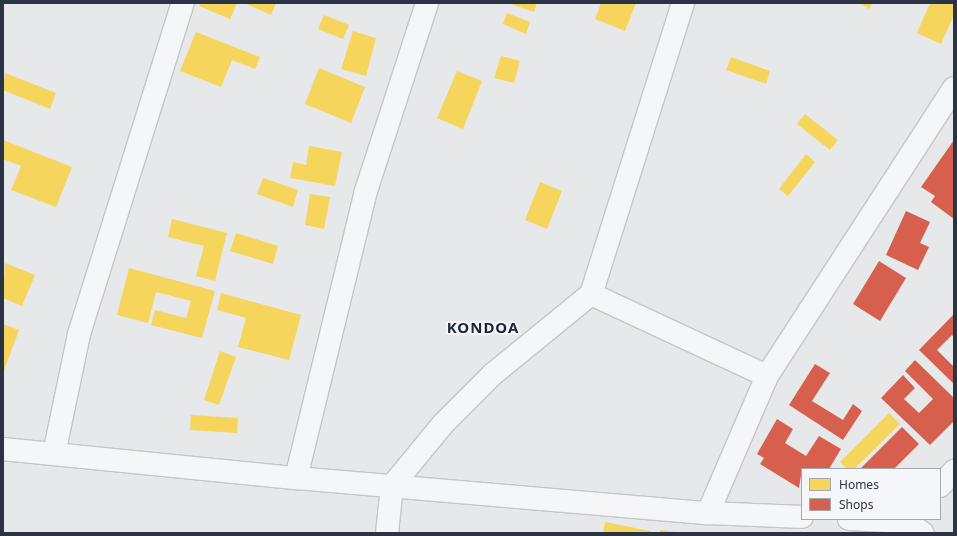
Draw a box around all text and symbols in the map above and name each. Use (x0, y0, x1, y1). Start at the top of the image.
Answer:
district label: KONDOA (447, 319, 519, 337)
legend (801, 468, 941, 520)
text: Homes (839, 476, 879, 493)
text: Shops (839, 496, 873, 513)

